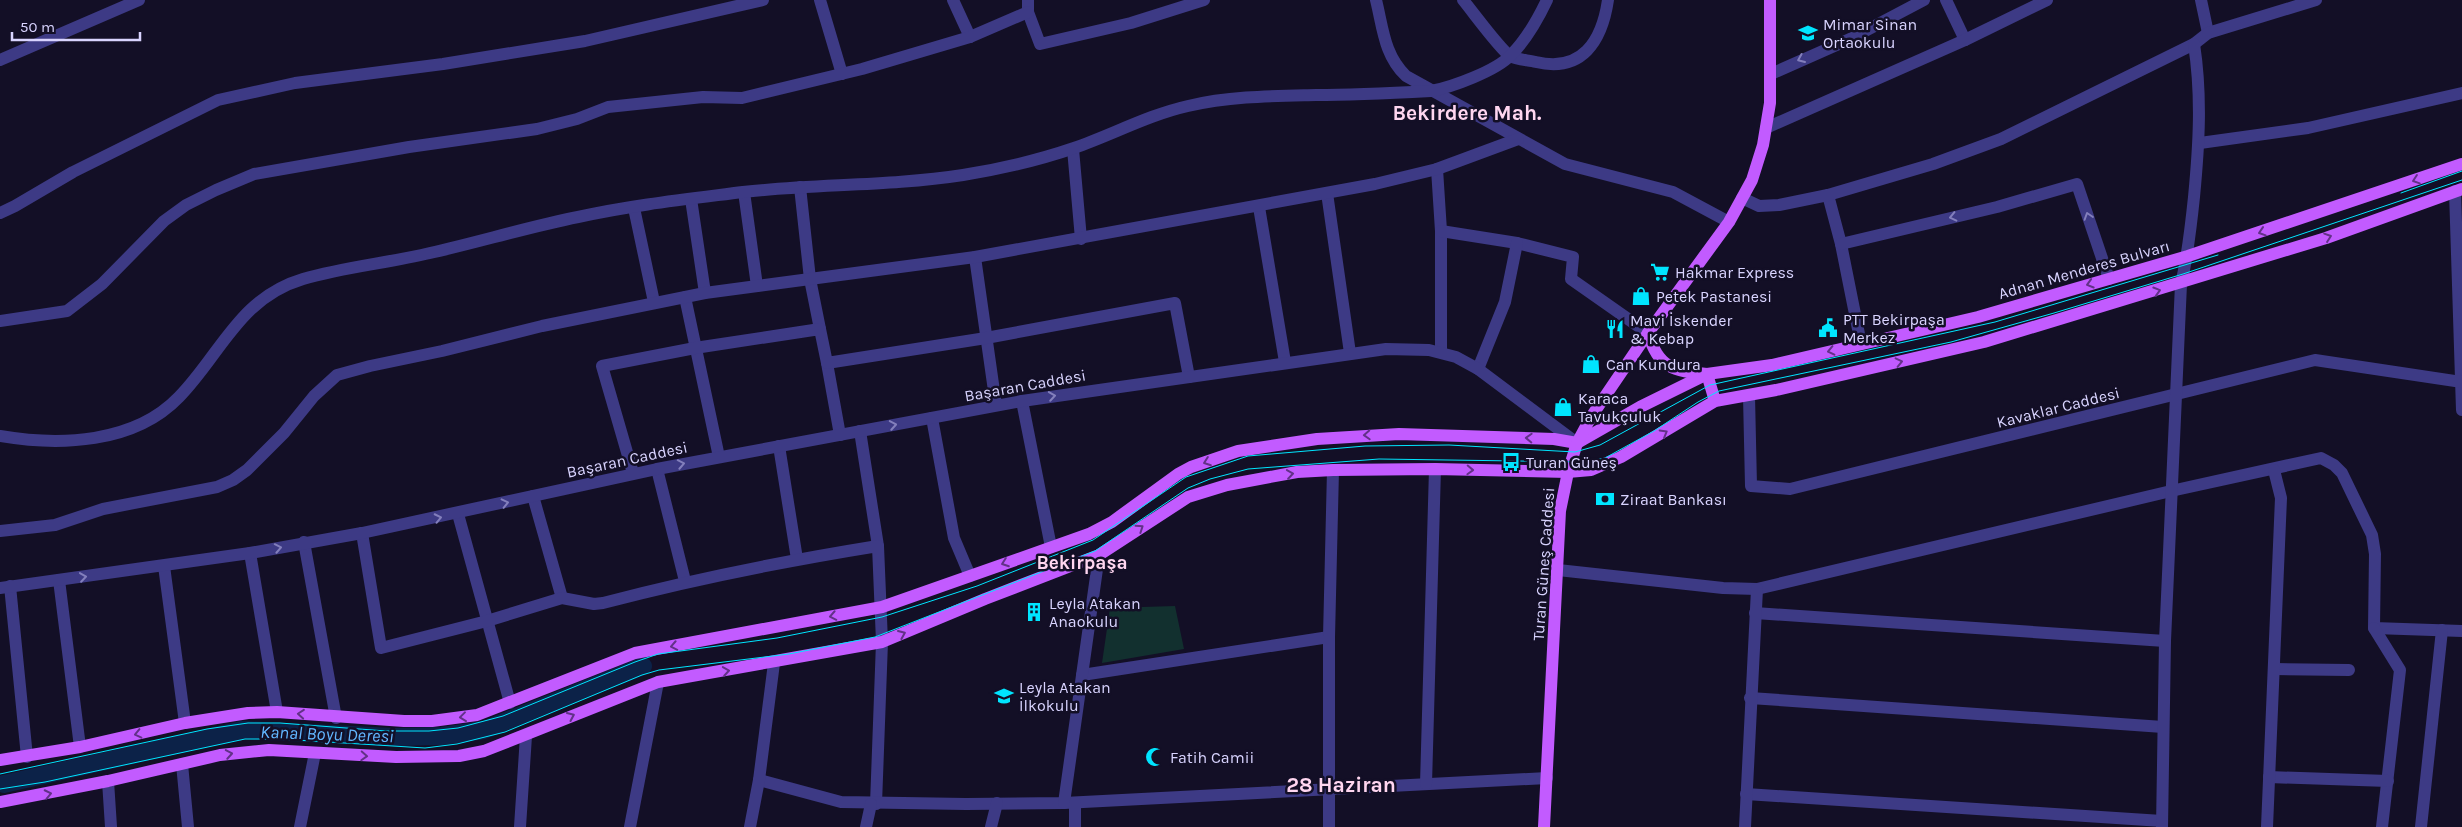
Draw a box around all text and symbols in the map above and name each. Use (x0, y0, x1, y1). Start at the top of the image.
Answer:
scale bar (12, 10, 140, 42)
place label: Mimar Sinan Ortaokulu (1823, 15, 1917, 52)
text: 50 m (20, 18, 55, 36)
school or university icon: Mimar Sinan Ortaokulu (1797, 22, 1819, 44)
one-way arrow (1797, 53, 1806, 64)
district label: Bekirdere Mah. (1392, 101, 1542, 125)
one-way arrow (2412, 174, 2421, 184)
one-way arrow (1948, 211, 1957, 222)
one-way arrow (2084, 212, 2094, 220)
one-way arrow (2258, 227, 2267, 237)
one-way arrow (2324, 233, 2332, 243)
street label: Adnan Menderes Bulvarı (1996, 236, 2172, 303)
supermarket icon: Hakmar Express (1649, 261, 1671, 283)
place label: Hakmar Express (1675, 263, 1794, 282)
one-way arrow (2086, 279, 2094, 289)
shop icon: Petek Pastanesi (1630, 285, 1652, 307)
one-way arrow (2152, 286, 2160, 296)
place label: Petek Pastanesi (1656, 287, 1772, 306)
place label: PTT Bekirpaşa Merkez (1843, 310, 1945, 347)
place label: Mavi İskender & Kebap (1630, 311, 1732, 348)
public building icon: PTT Bekirpaşa Merkez (1817, 317, 1839, 339)
restaurant icon: Mavi İskender & Kebap (1604, 318, 1626, 340)
one-way arrow (1826, 345, 1835, 356)
shop icon: Can Kundura (1580, 353, 1602, 375)
place label: Can Kundura (1606, 355, 1701, 374)
one-way arrow (1894, 357, 1903, 368)
street label: Başaran Caddesi (963, 365, 1087, 406)
street label: Kavaklar Caddesi (1995, 383, 2122, 432)
place label: Karaca Tavukçuluk (1578, 389, 1661, 426)
one-way arrow (1048, 391, 1057, 401)
shop icon: Karaca Tavukçuluk (1552, 396, 1574, 418)
one-way arrow (888, 421, 897, 431)
one-way arrow (1658, 429, 1667, 439)
one-way arrow (1362, 430, 1370, 441)
one-way arrow (1525, 433, 1533, 444)
street label: Başaran Caddesi (565, 437, 689, 482)
bus stop icon: Turan Güneş (1500, 451, 1522, 473)
place label: Turan Güneş (1526, 453, 1617, 472)
one-way arrow (1203, 456, 1212, 466)
one-way arrow (677, 459, 686, 470)
one-way arrow (1466, 465, 1474, 475)
one-way arrow (1286, 469, 1295, 479)
street label: Turan Güneş Caddesi (1529, 487, 1558, 641)
bank icon: Ziraat Bankası (1594, 488, 1616, 510)
place label: Ziraat Bankası (1620, 490, 1727, 509)
one-way arrow (501, 498, 510, 509)
one-way arrow (434, 513, 442, 524)
one-way arrow (1134, 525, 1143, 534)
one-way arrow (274, 543, 283, 553)
district label: Bekirpaşa (1036, 552, 1128, 574)
one-way arrow (1001, 557, 1010, 567)
one-way arrow (79, 572, 87, 583)
place label: Leyla Atakan Anaokulu (1049, 594, 1141, 631)
building icon: Leyla Atakan Anaokulu (1023, 601, 1045, 623)
one-way arrow (829, 611, 838, 621)
one-way arrow (897, 630, 906, 641)
one-way arrow (669, 640, 678, 651)
one-way arrow (721, 666, 730, 676)
place label: Leyla Atakan İlkokulu (1019, 678, 1111, 715)
school or university icon: Leyla Atakan İlkokulu (993, 685, 1015, 707)
one-way arrow (297, 709, 305, 720)
one-way arrow (459, 711, 467, 722)
one-way arrow (566, 711, 575, 722)
water label: Kanal Boyu Deresi (260, 721, 394, 747)
one-way arrow (133, 728, 142, 739)
mosque icon: Fatih Camii (1144, 746, 1166, 768)
place label: Fatih Camii (1170, 748, 1254, 767)
one-way arrow (225, 749, 234, 759)
one-way arrow (360, 750, 368, 761)
district label: 28 Haziran (1286, 773, 1396, 797)
one-way arrow (44, 789, 52, 799)

